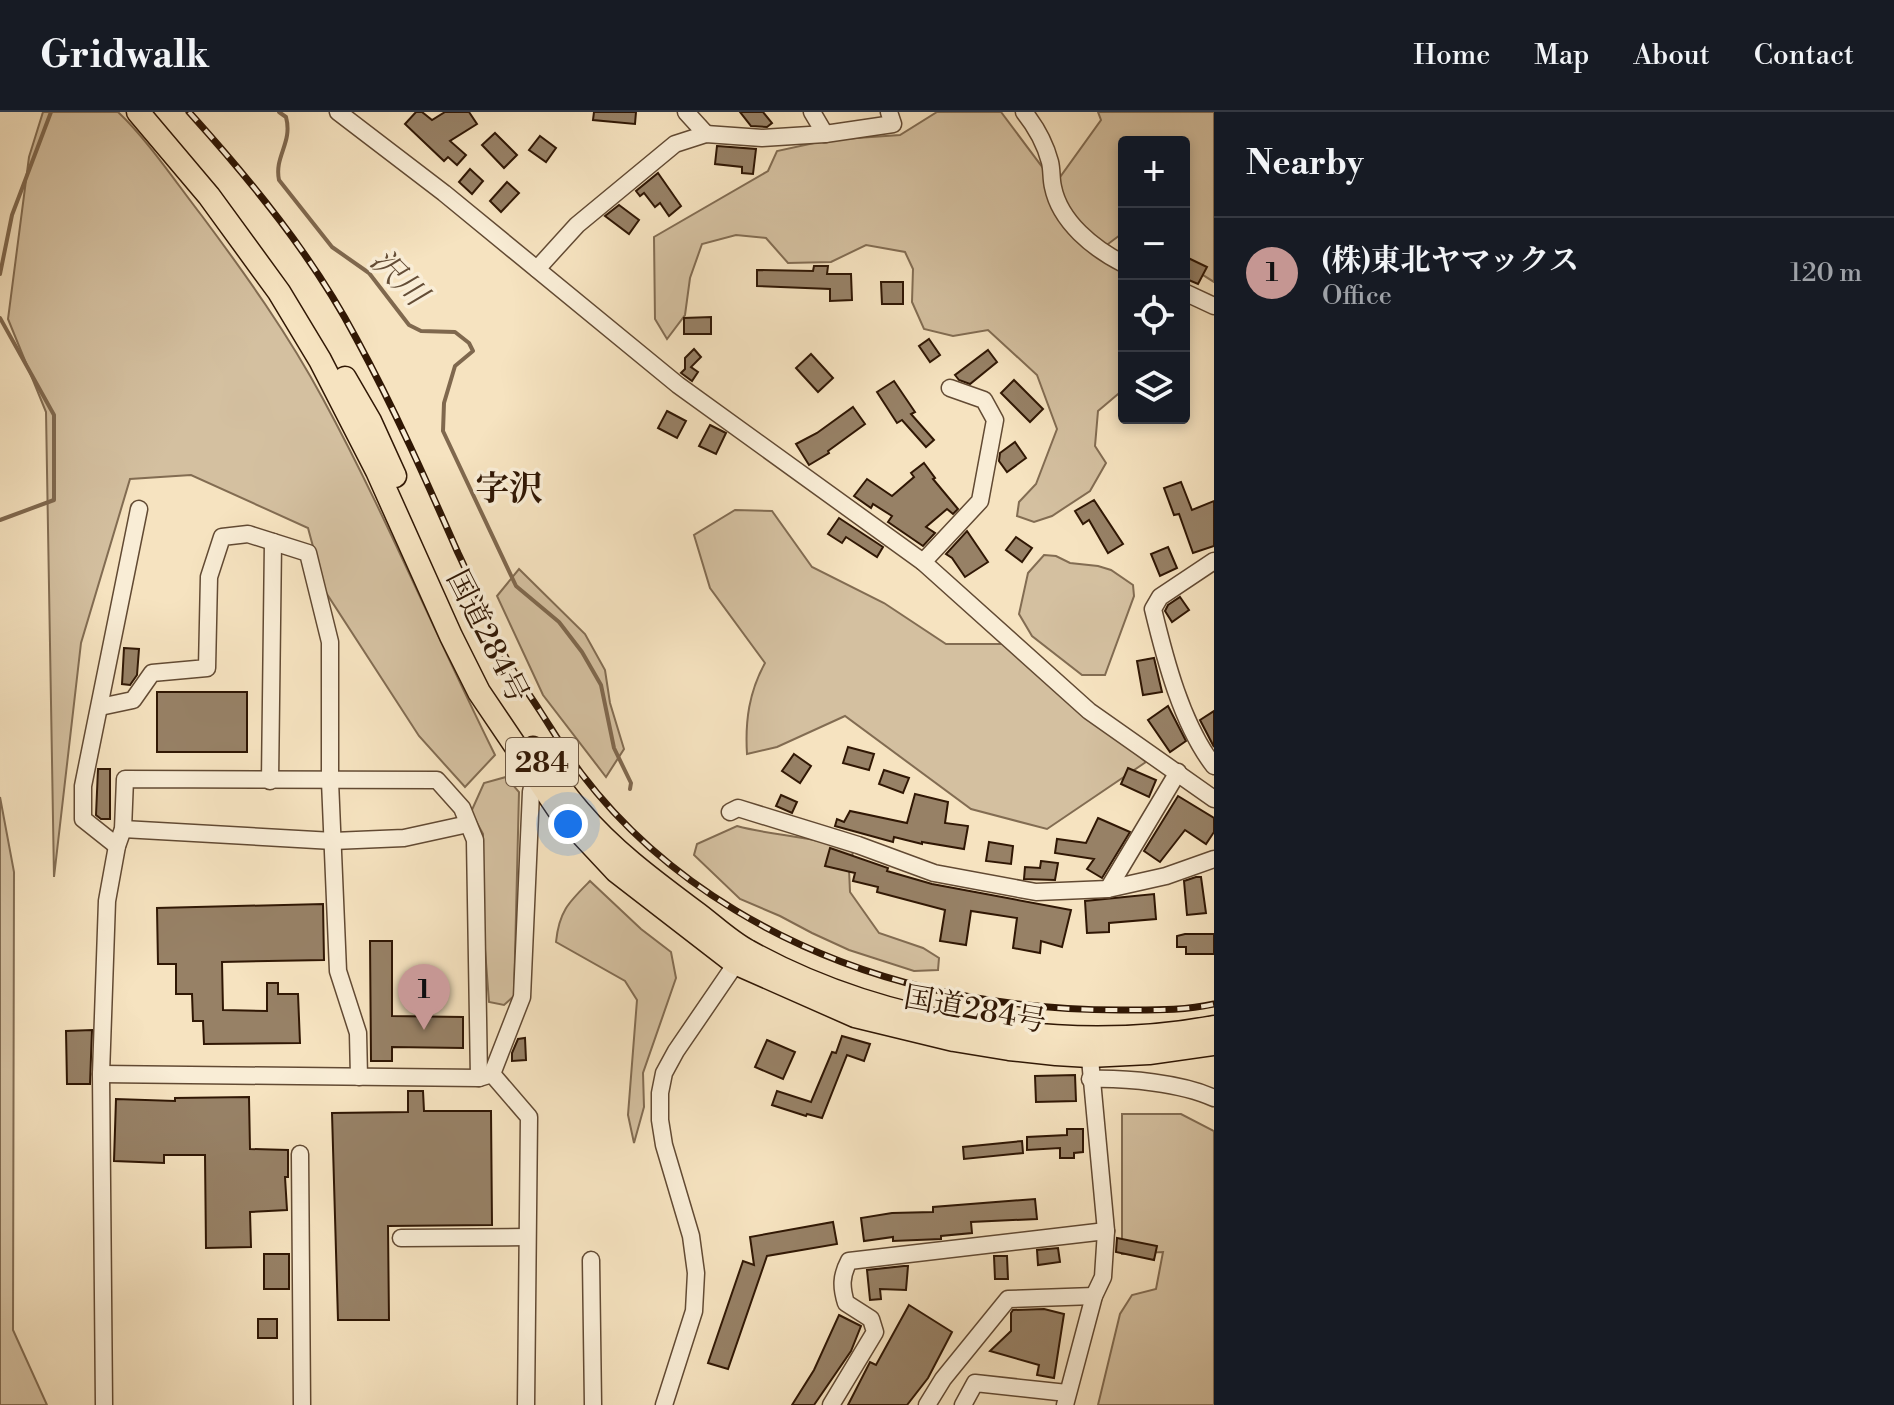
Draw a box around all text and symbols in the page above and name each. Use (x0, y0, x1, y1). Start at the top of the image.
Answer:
text: Gridwalk (40, 32, 209, 79)
text: Home (1414, 38, 1490, 73)
text: Map (1534, 38, 1589, 73)
text: About (1633, 38, 1710, 73)
text: Contact (1754, 38, 1854, 73)
map controls (1118, 136, 1190, 424)
button: + (1118, 136, 1190, 208)
text: Nearby (1246, 143, 1364, 185)
button: − (1118, 208, 1190, 280)
water label: 沢川 (362, 241, 437, 317)
text: (株)東北ヤマックス (1322, 242, 1579, 280)
text: 1 (1266, 257, 1278, 289)
text: 120 m (1790, 257, 1862, 289)
button: locate (1118, 280, 1190, 352)
text: Office (1322, 280, 1392, 312)
button: layers (1118, 352, 1190, 424)
district label: 字沢 (475, 469, 543, 511)
street label: 国道284号 (438, 564, 537, 709)
road number: 284 (506, 738, 578, 786)
your location (548, 804, 588, 844)
pin: 1 (398, 964, 450, 1030)
street label: 国道284号 (901, 979, 1049, 1041)

